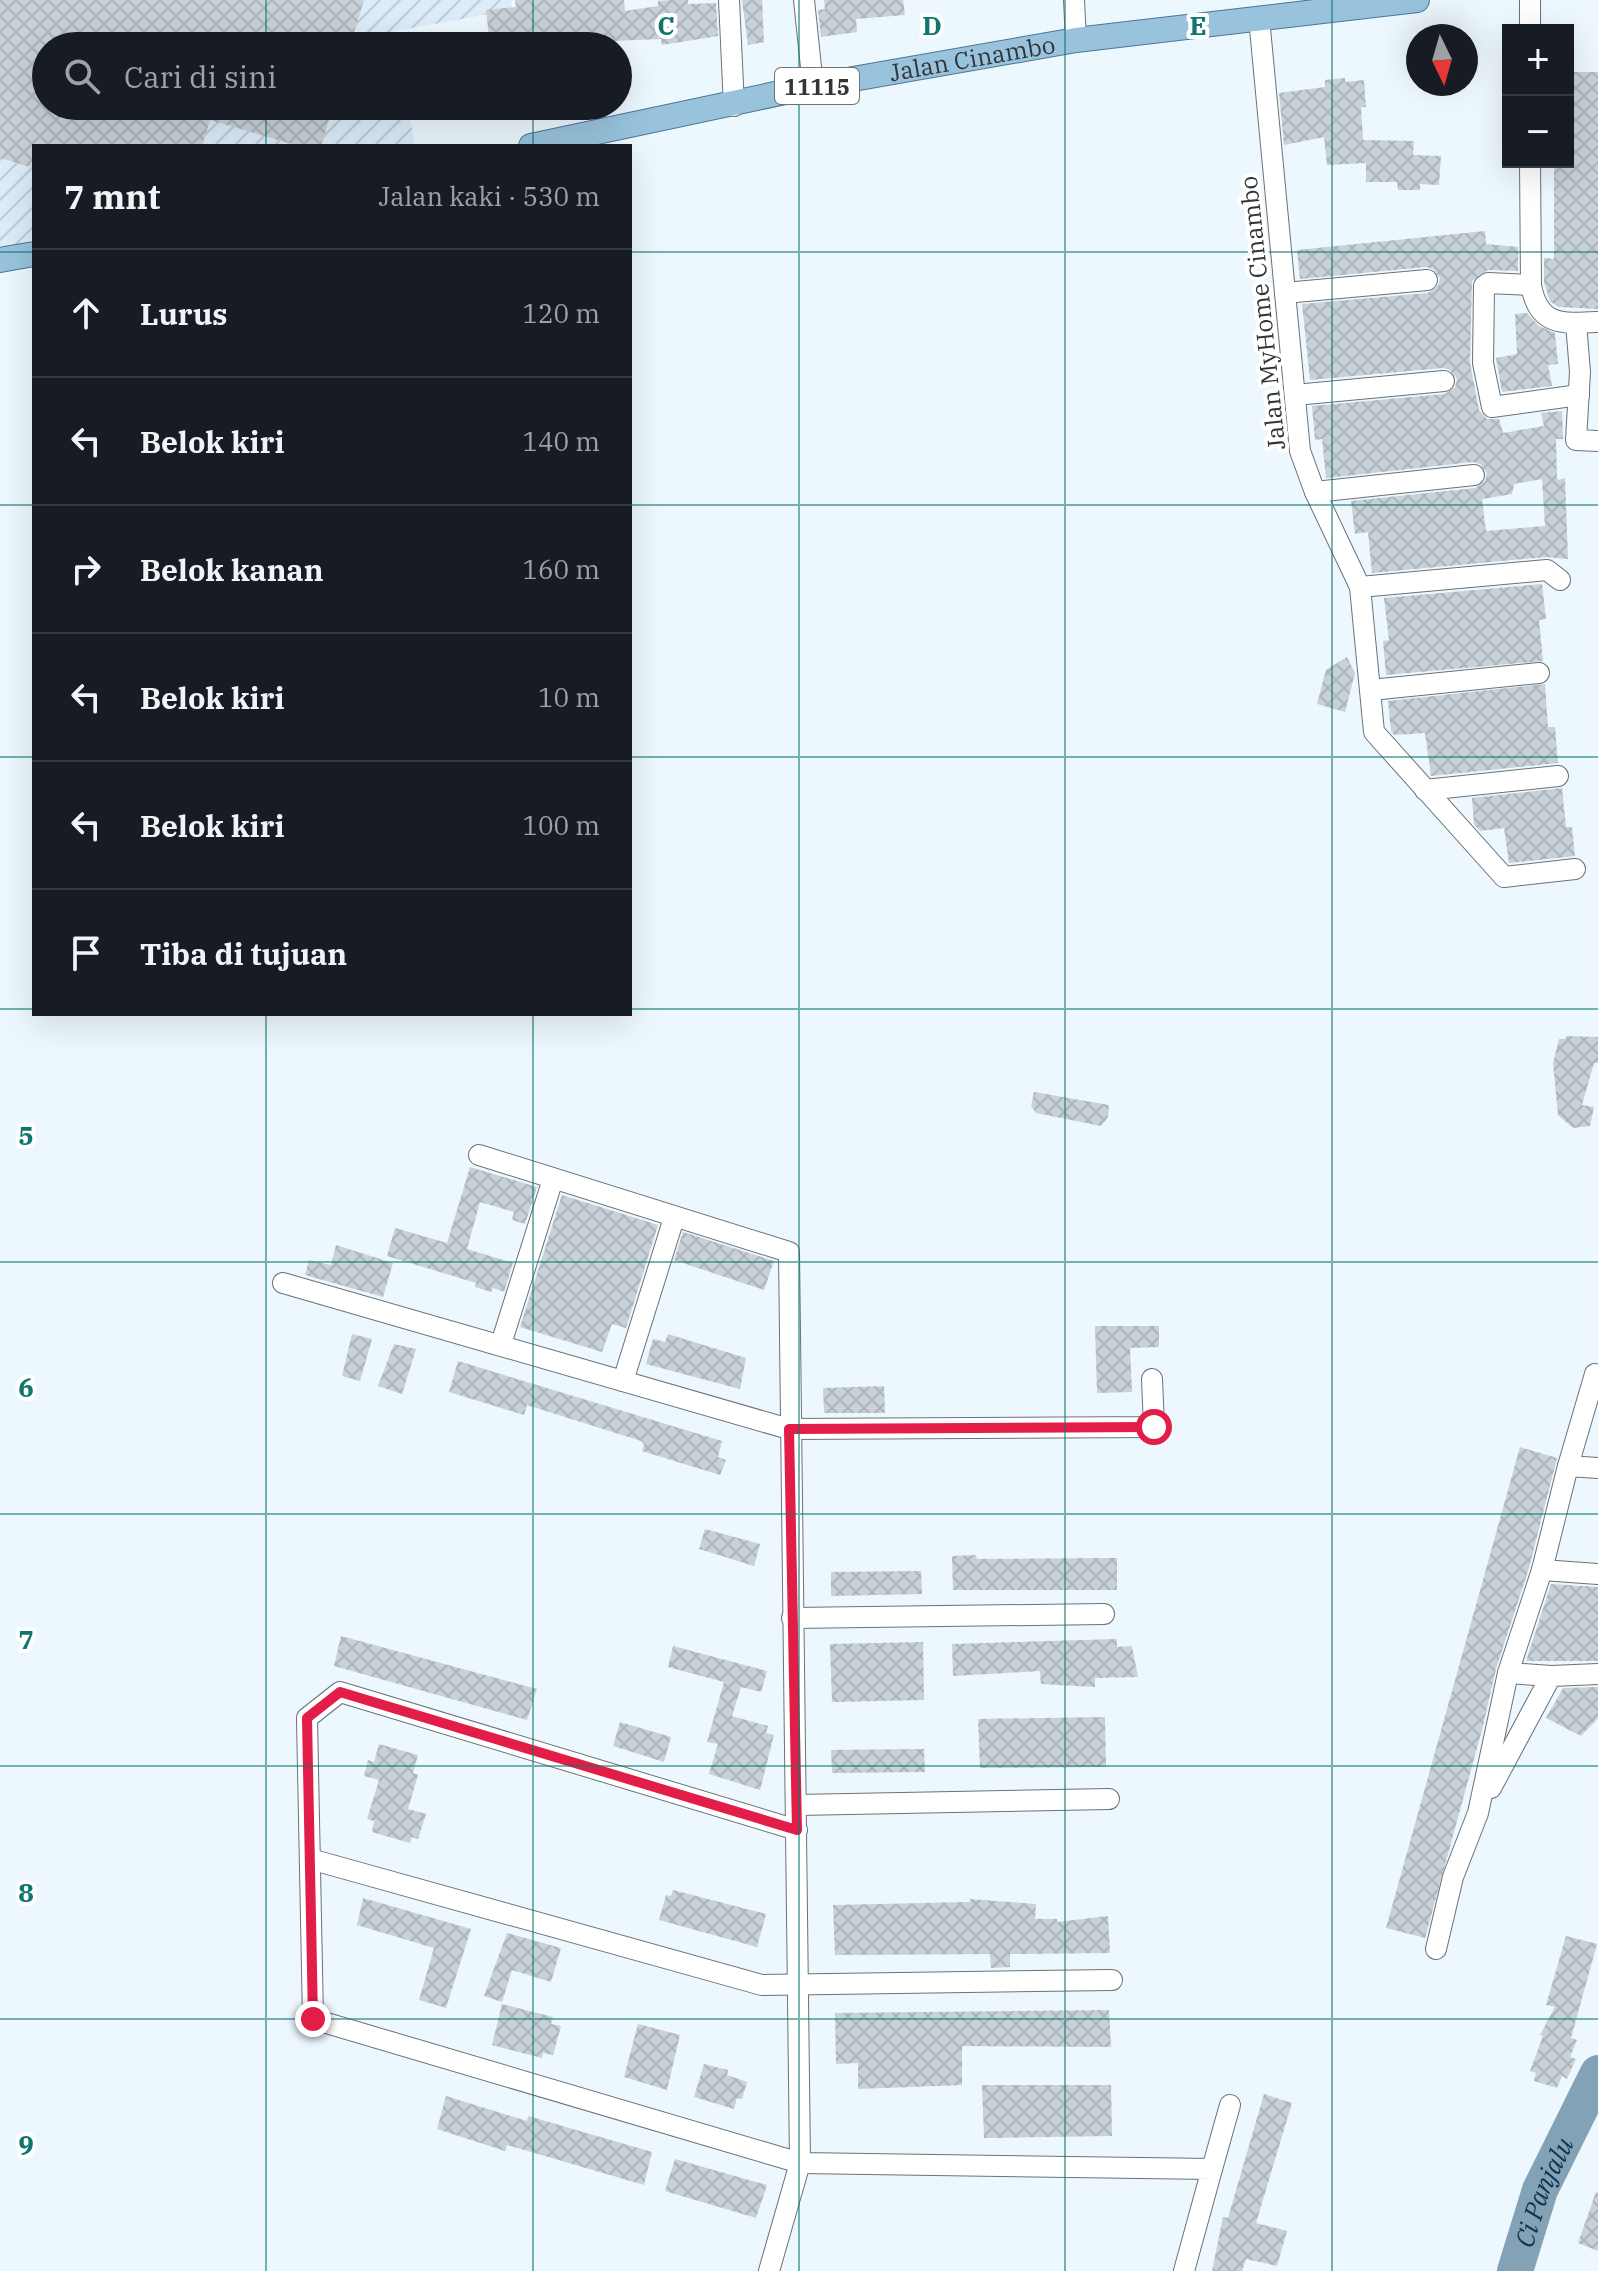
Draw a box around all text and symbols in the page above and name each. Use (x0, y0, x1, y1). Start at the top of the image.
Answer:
text: C (657, 8, 675, 42)
text: D (922, 8, 942, 42)
text: E (1189, 8, 1207, 42)
north arrow (1406, 24, 1478, 96)
map controls (1502, 24, 1574, 168)
button: + (1502, 24, 1574, 96)
street label: Jalan Cinambo (887, 28, 1058, 88)
search box (32, 32, 632, 120)
icon: search (60, 54, 104, 98)
text: Cari di sini (124, 57, 277, 96)
road number: 11115 (775, 68, 859, 104)
button: − (1502, 96, 1574, 168)
text: 7 mnt (64, 174, 161, 218)
street label: Jalan MyHome Cinambo (1232, 174, 1292, 452)
text: Jalan kaki · 530 m (379, 179, 600, 213)
icon: ahead (64, 291, 108, 335)
text: Lurus (140, 294, 228, 333)
text: 120 m (522, 296, 600, 330)
icon: left (64, 419, 108, 463)
text: Belok kiri (140, 422, 285, 461)
text: 140 m (522, 424, 600, 458)
icon: right (64, 547, 108, 591)
text: Belok kanan (140, 550, 324, 589)
text: 160 m (522, 552, 600, 586)
icon: left (64, 675, 108, 719)
text: Belok kiri (140, 678, 285, 717)
text: 10 m (538, 680, 600, 714)
icon: left (64, 803, 108, 847)
text: Belok kiri (140, 806, 285, 845)
text: 100 m (522, 808, 600, 842)
icon: arrive (64, 931, 108, 975)
text: Tiba di tujuan (140, 934, 347, 973)
text: 5 (18, 1118, 34, 1152)
text: 6 (18, 1370, 34, 1404)
route start (1136, 1409, 1172, 1445)
text: 7 (18, 1622, 34, 1656)
text: 8 (18, 1875, 34, 1909)
route end (295, 2001, 331, 2037)
text: 9 (18, 2127, 34, 2161)
water label: Ci Panjalu (1506, 2131, 1581, 2251)

